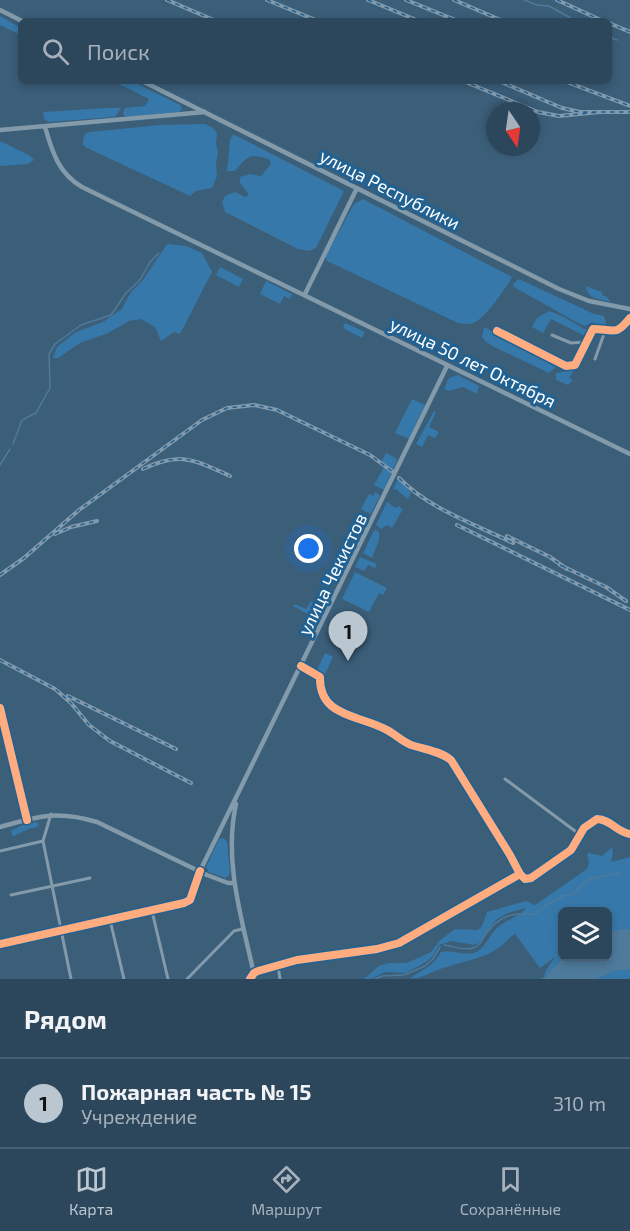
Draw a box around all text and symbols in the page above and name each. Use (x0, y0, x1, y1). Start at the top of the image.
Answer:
search box (18, 18, 612, 84)
icon: search (39, 35, 72, 68)
text: Поиск (87, 38, 150, 64)
north arrow (486, 102, 540, 156)
street label: улица Республики (316, 144, 464, 234)
street label: улица 50 лет Октября (386, 312, 560, 412)
street label: улица Чекистов (293, 509, 371, 639)
your location (294, 534, 323, 563)
pin: 1 (328, 612, 368, 661)
map controls (558, 907, 612, 961)
button: layers (558, 907, 612, 961)
text: Рядом (24, 1003, 107, 1034)
text: Пожарная часть № 15 (81, 1078, 311, 1104)
text: 1 (39, 1091, 48, 1115)
text: 310 m (553, 1091, 606, 1115)
text: Учреждение (81, 1104, 197, 1128)
tab: Карта (69, 1163, 113, 1218)
tab: Маршрут (251, 1163, 322, 1218)
tab: Сохранённые (460, 1163, 561, 1218)

